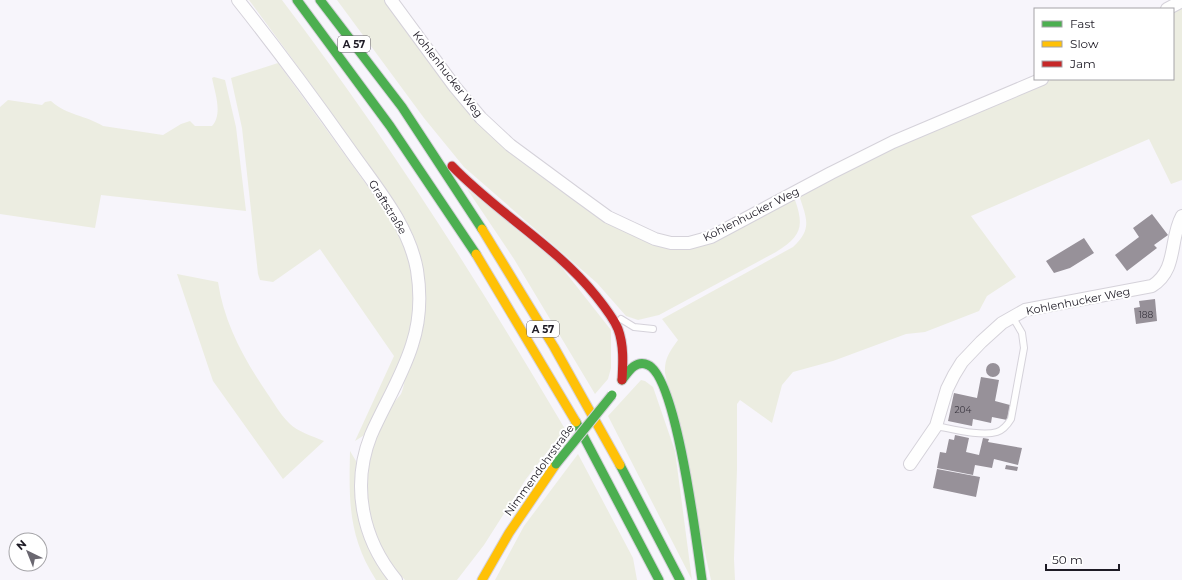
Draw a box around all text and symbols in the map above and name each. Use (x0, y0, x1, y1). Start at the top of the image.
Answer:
legend (1034, 8, 1174, 80)
text: Fast (1070, 16, 1095, 31)
street label: Kohlenhucker Weg (410, 28, 486, 120)
road number: A 57 (338, 36, 370, 52)
text: Slow (1070, 36, 1099, 51)
text: Jam (1069, 56, 1096, 71)
street label: Graftstraße (366, 177, 410, 237)
street label: Kohlenhucker Weg (701, 184, 801, 244)
street label: Kohlenhucker Weg (1025, 284, 1131, 318)
house number: 188 (1139, 309, 1154, 320)
road number: A 57 (527, 321, 559, 337)
house number: 204 (955, 404, 972, 415)
street label: Nimmendohrstraße (501, 421, 577, 519)
north arrow (8, 532, 48, 572)
text: N (13, 537, 29, 553)
scale bar (1046, 546, 1119, 572)
text: 50 m (1052, 552, 1083, 567)

